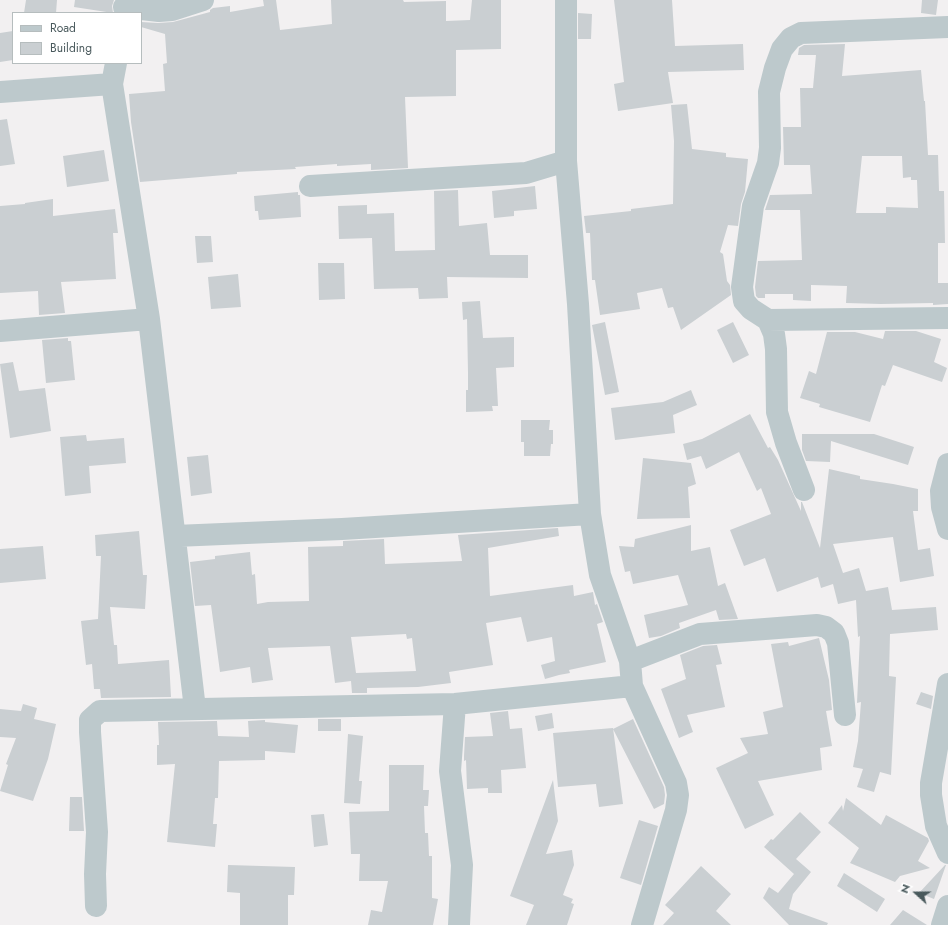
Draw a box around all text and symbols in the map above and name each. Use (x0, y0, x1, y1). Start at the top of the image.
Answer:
legend (12, 12, 142, 64)
text: Road (50, 19, 76, 37)
text: Building (50, 39, 92, 57)
north arrow (896, 873, 936, 913)
text: N (896, 882, 914, 896)

